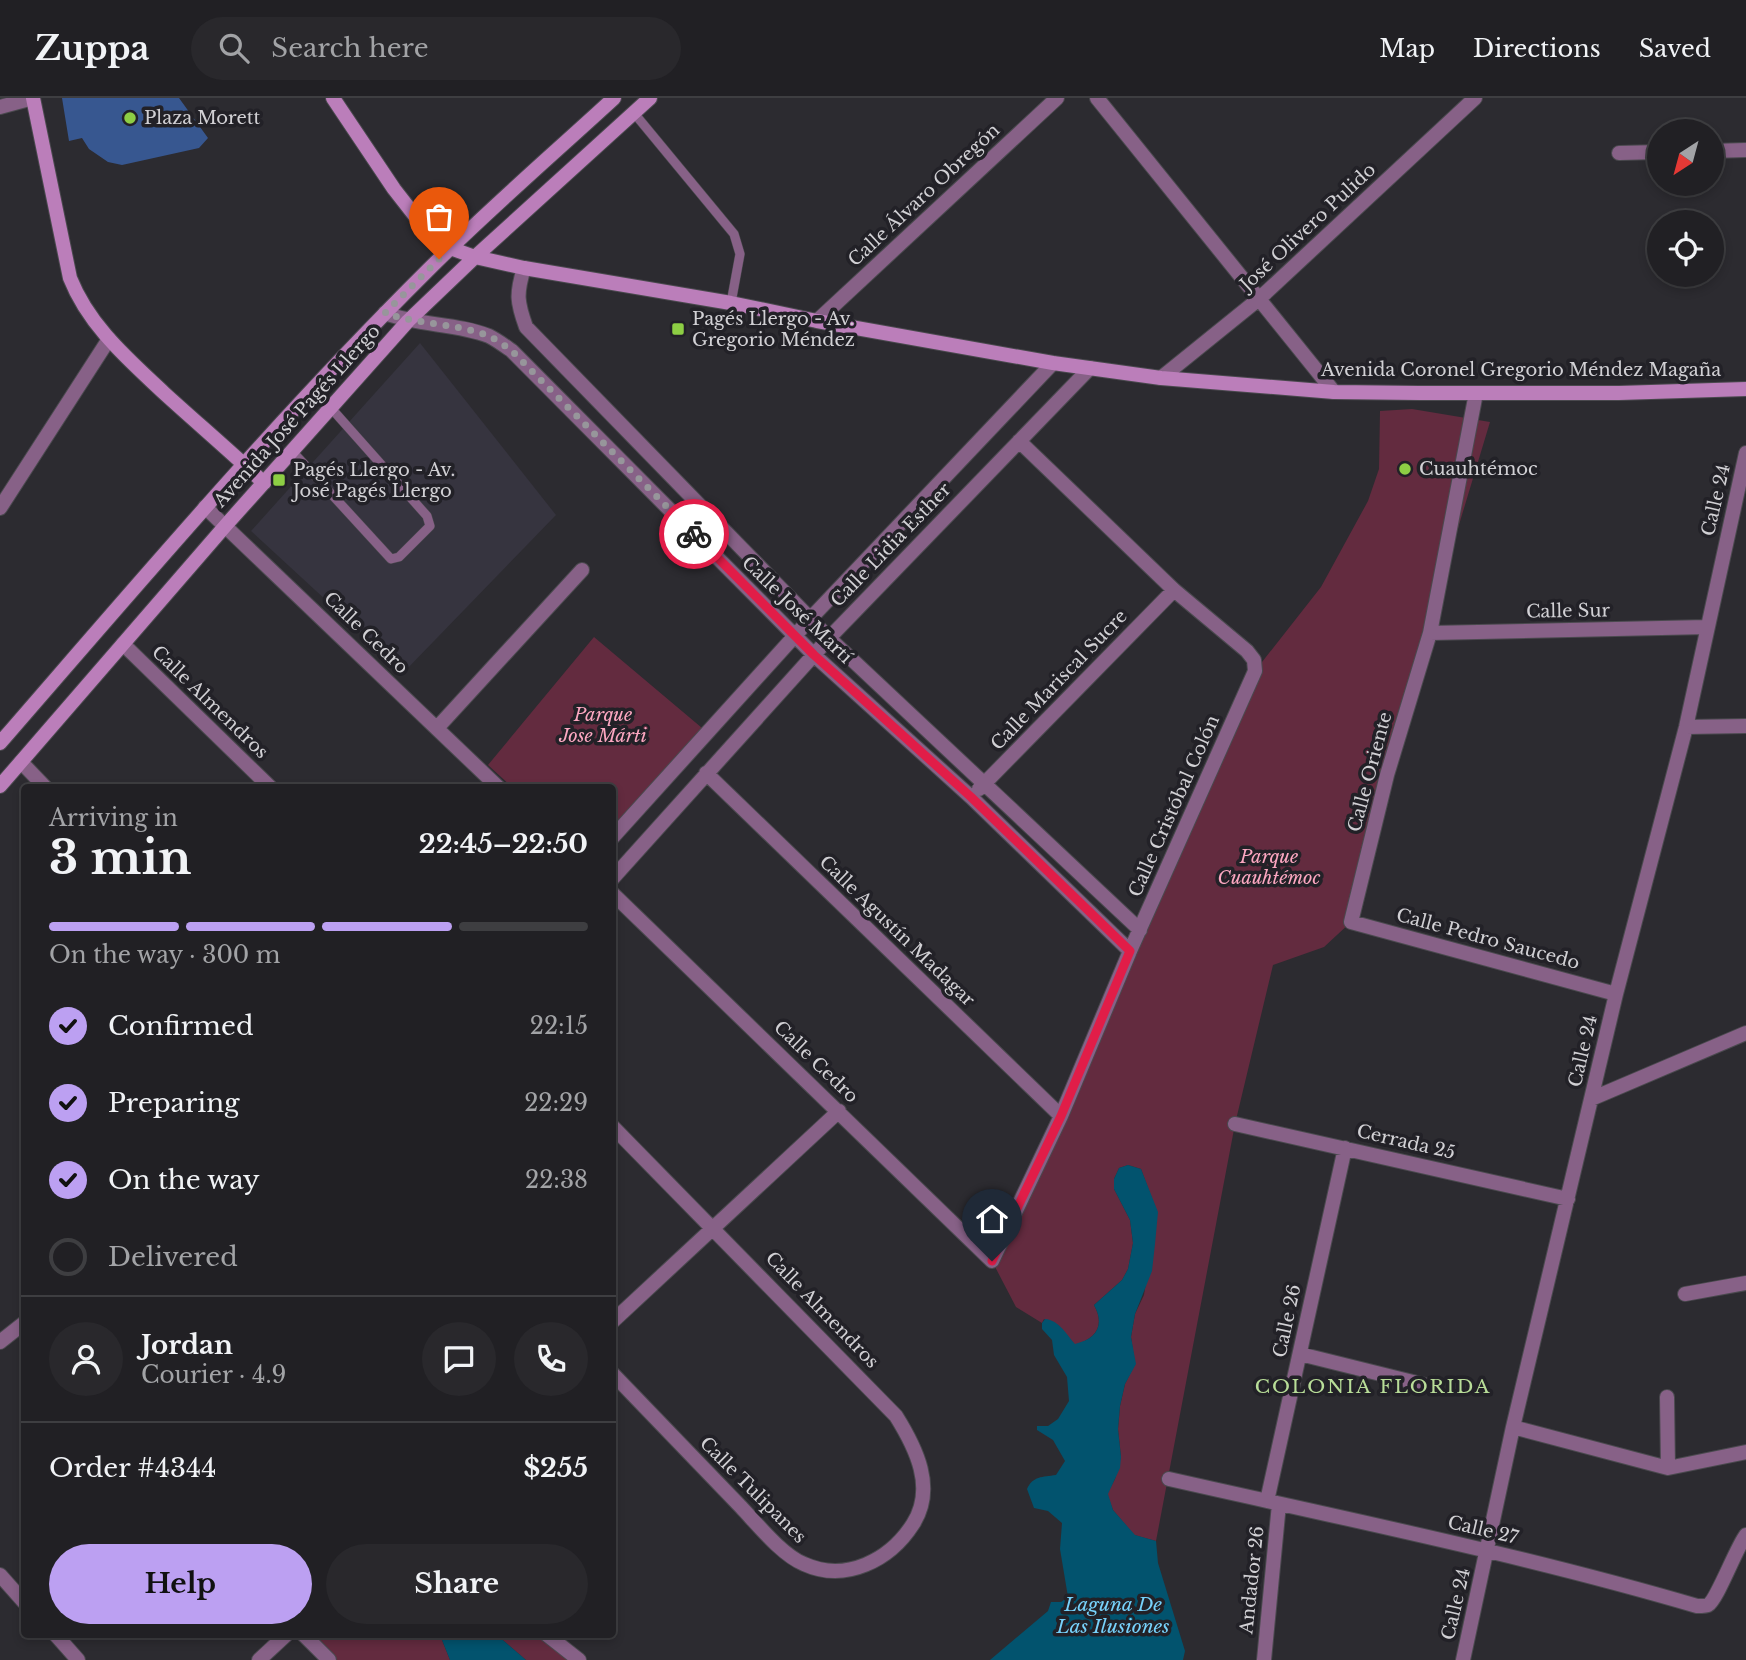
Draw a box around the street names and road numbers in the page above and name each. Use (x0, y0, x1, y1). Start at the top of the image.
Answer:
street label: Calle Álvaro Obregón (843, 118, 1004, 271)
street label: José Olivero Pulido (1234, 158, 1380, 297)
street label: Avenida José Pagés Llergo (208, 320, 385, 513)
street label: Avenida Coronel Gregorio Méndez Magaña (1320, 359, 1721, 381)
street label: Calle 24 (1697, 462, 1735, 538)
street label: Calle Lidia Esther (826, 478, 956, 611)
street label: Calle José Martí (737, 552, 857, 669)
street label: Calle Cedro (319, 587, 413, 679)
street label: Calle Sur (1526, 599, 1611, 623)
street label: Calle Mariscal Sucre (986, 605, 1132, 755)
street label: Calle Almendros (147, 641, 273, 763)
street label: Calle Oriente (1343, 710, 1397, 834)
street label: Calle Cristóbal Colón (1124, 712, 1224, 900)
street label: Calle Agustín Madagar (815, 851, 980, 1011)
street label: Calle Pedro Saucedo (1394, 904, 1582, 974)
street label: Calle 24 (1564, 1013, 1602, 1089)
street label: Calle Cedro (769, 1016, 863, 1108)
street label: Cerrada 25 (1355, 1120, 1457, 1164)
street label: Calle Almendros (761, 1247, 883, 1373)
street label: Calle 26 (1269, 1282, 1305, 1360)
street label: Calle Tulipanes (695, 1432, 811, 1548)
street label: Calle 27 (1446, 1511, 1521, 1549)
street label: Andador 26 (1235, 1525, 1269, 1636)
street label: Calle 24 (1437, 1566, 1475, 1642)

